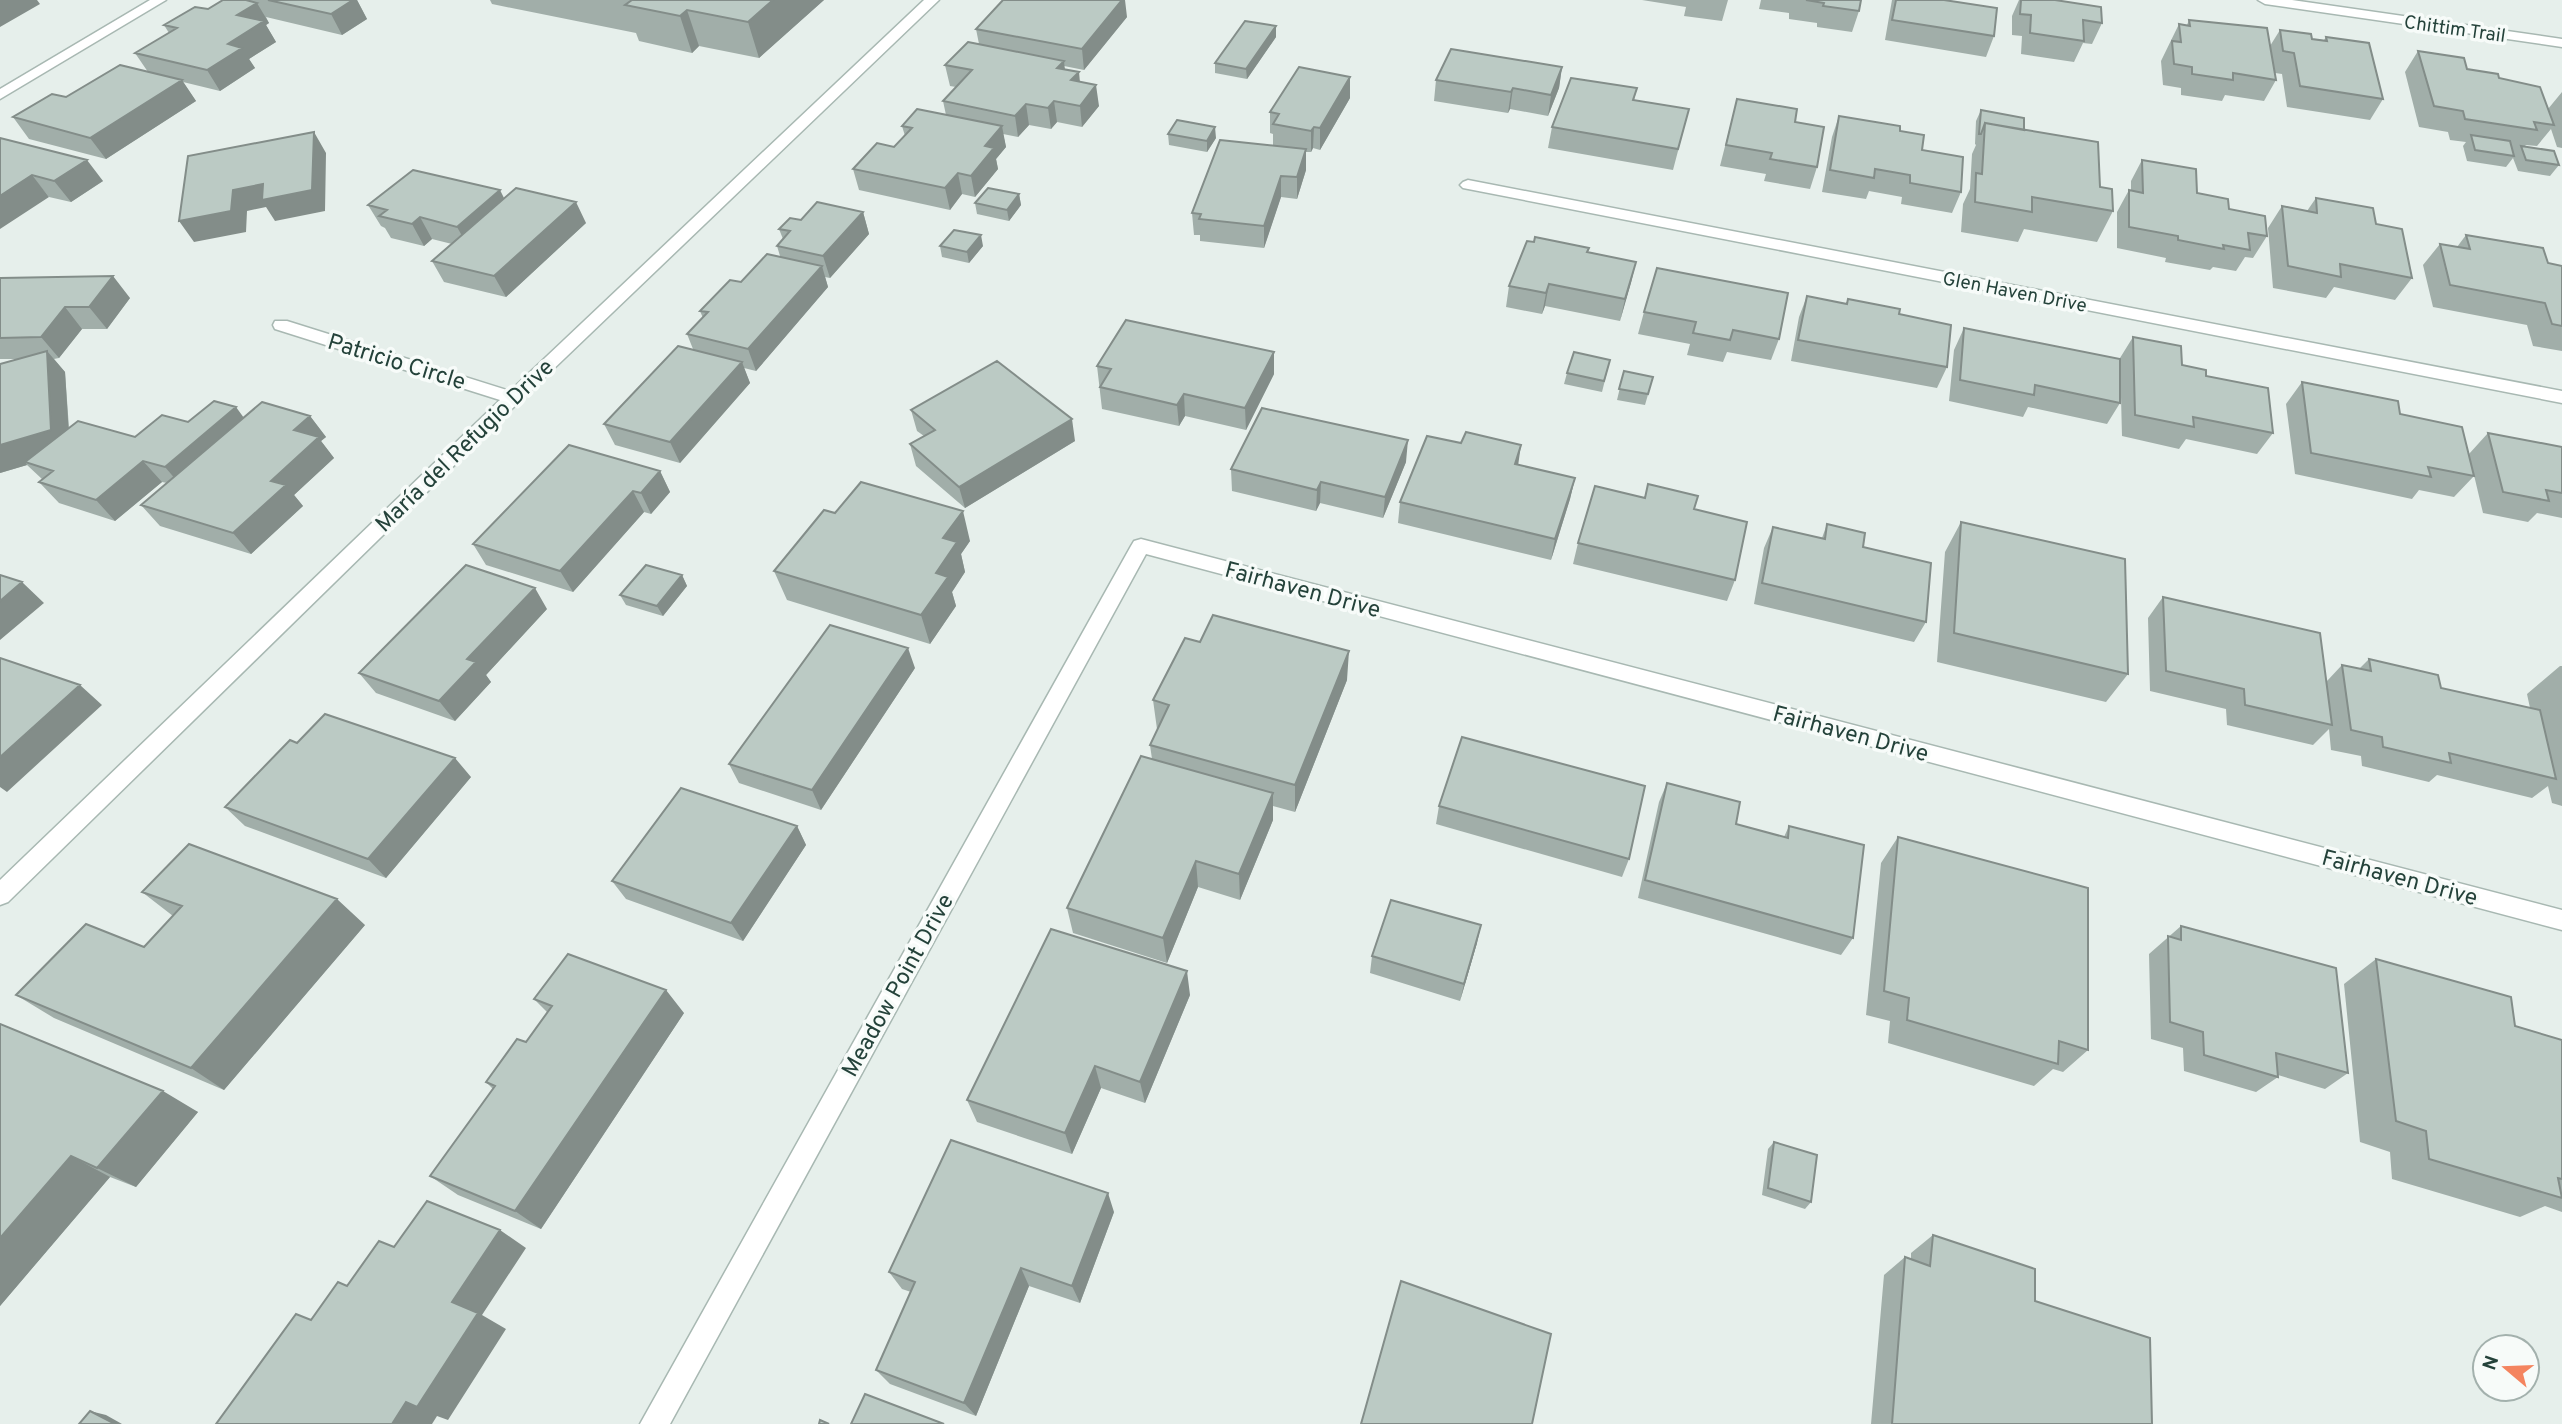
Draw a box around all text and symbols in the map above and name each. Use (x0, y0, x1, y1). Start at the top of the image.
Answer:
street label: Chittim Trail (2402, 11, 2507, 49)
street label: Glen Haven Drive (1940, 267, 2089, 319)
street label: Patricio Circle (324, 329, 469, 398)
street label: María del Refugio Drive (370, 354, 561, 540)
street label: Fairhaven Drive (1221, 557, 1383, 626)
street label: Fairhaven Drive (1769, 701, 1931, 770)
street label: Fairhaven Drive (2318, 845, 2480, 914)
street label: Meadow Point Drive (837, 890, 962, 1083)
north arrow (2471, 1333, 2541, 1403)
text: N (2478, 1353, 2505, 1373)

